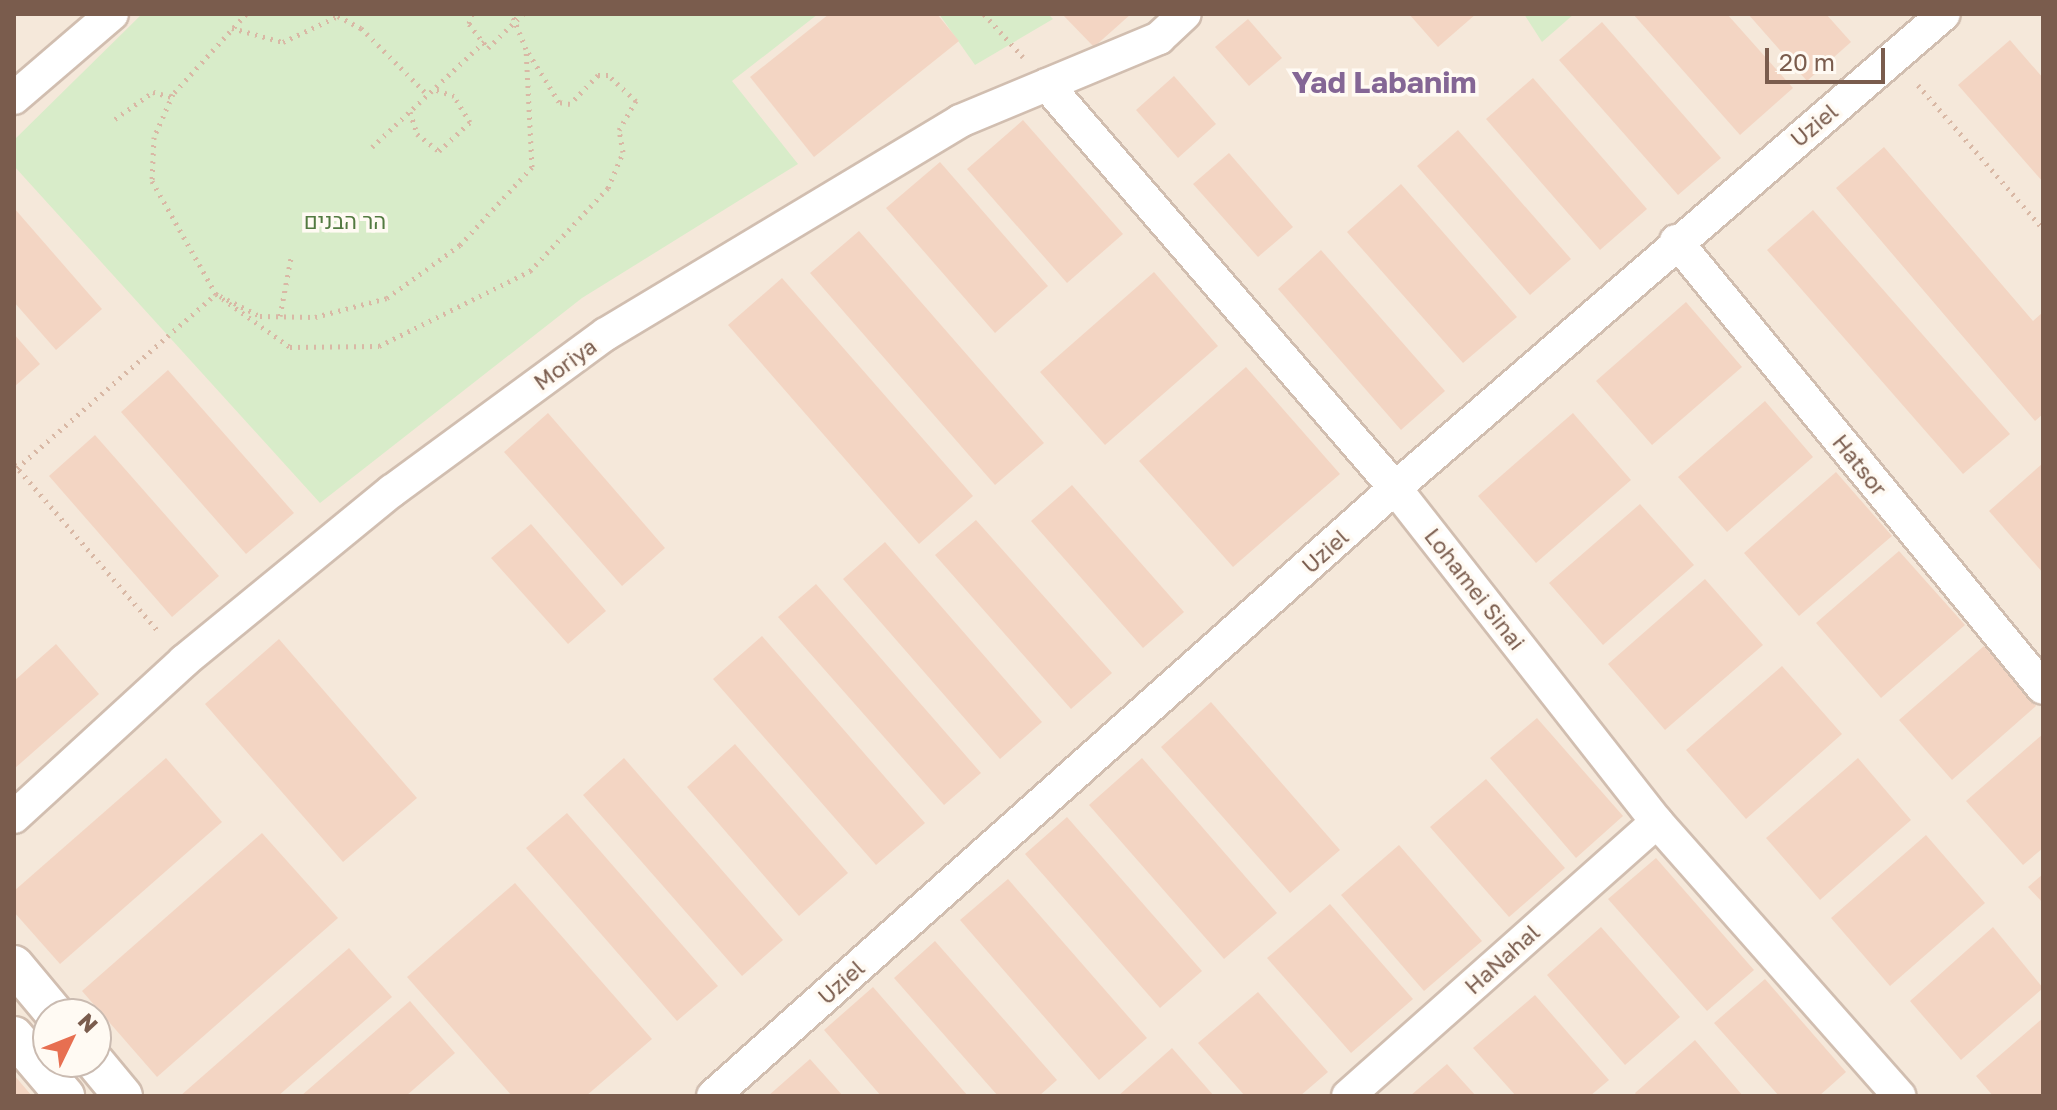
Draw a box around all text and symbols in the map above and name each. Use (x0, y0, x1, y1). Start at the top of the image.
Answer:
scale bar (1769, 32, 1889, 82)
text: 20 m (1779, 47, 1835, 76)
district label: Yad Labanim (1291, 64, 1477, 100)
street label: Uziel (1785, 98, 1843, 152)
park label: הר הבנים (304, 208, 386, 234)
street label: Moriya (529, 333, 601, 395)
street label: Hatsor (1827, 429, 1893, 501)
street label: Uziel (1296, 523, 1354, 579)
street label: Lohamei Sinai (1419, 523, 1531, 655)
street label: HaNahal (1459, 919, 1545, 999)
street label: Uziel (812, 954, 870, 1010)
north arrow (32, 998, 112, 1078)
text: N (73, 1007, 104, 1038)

